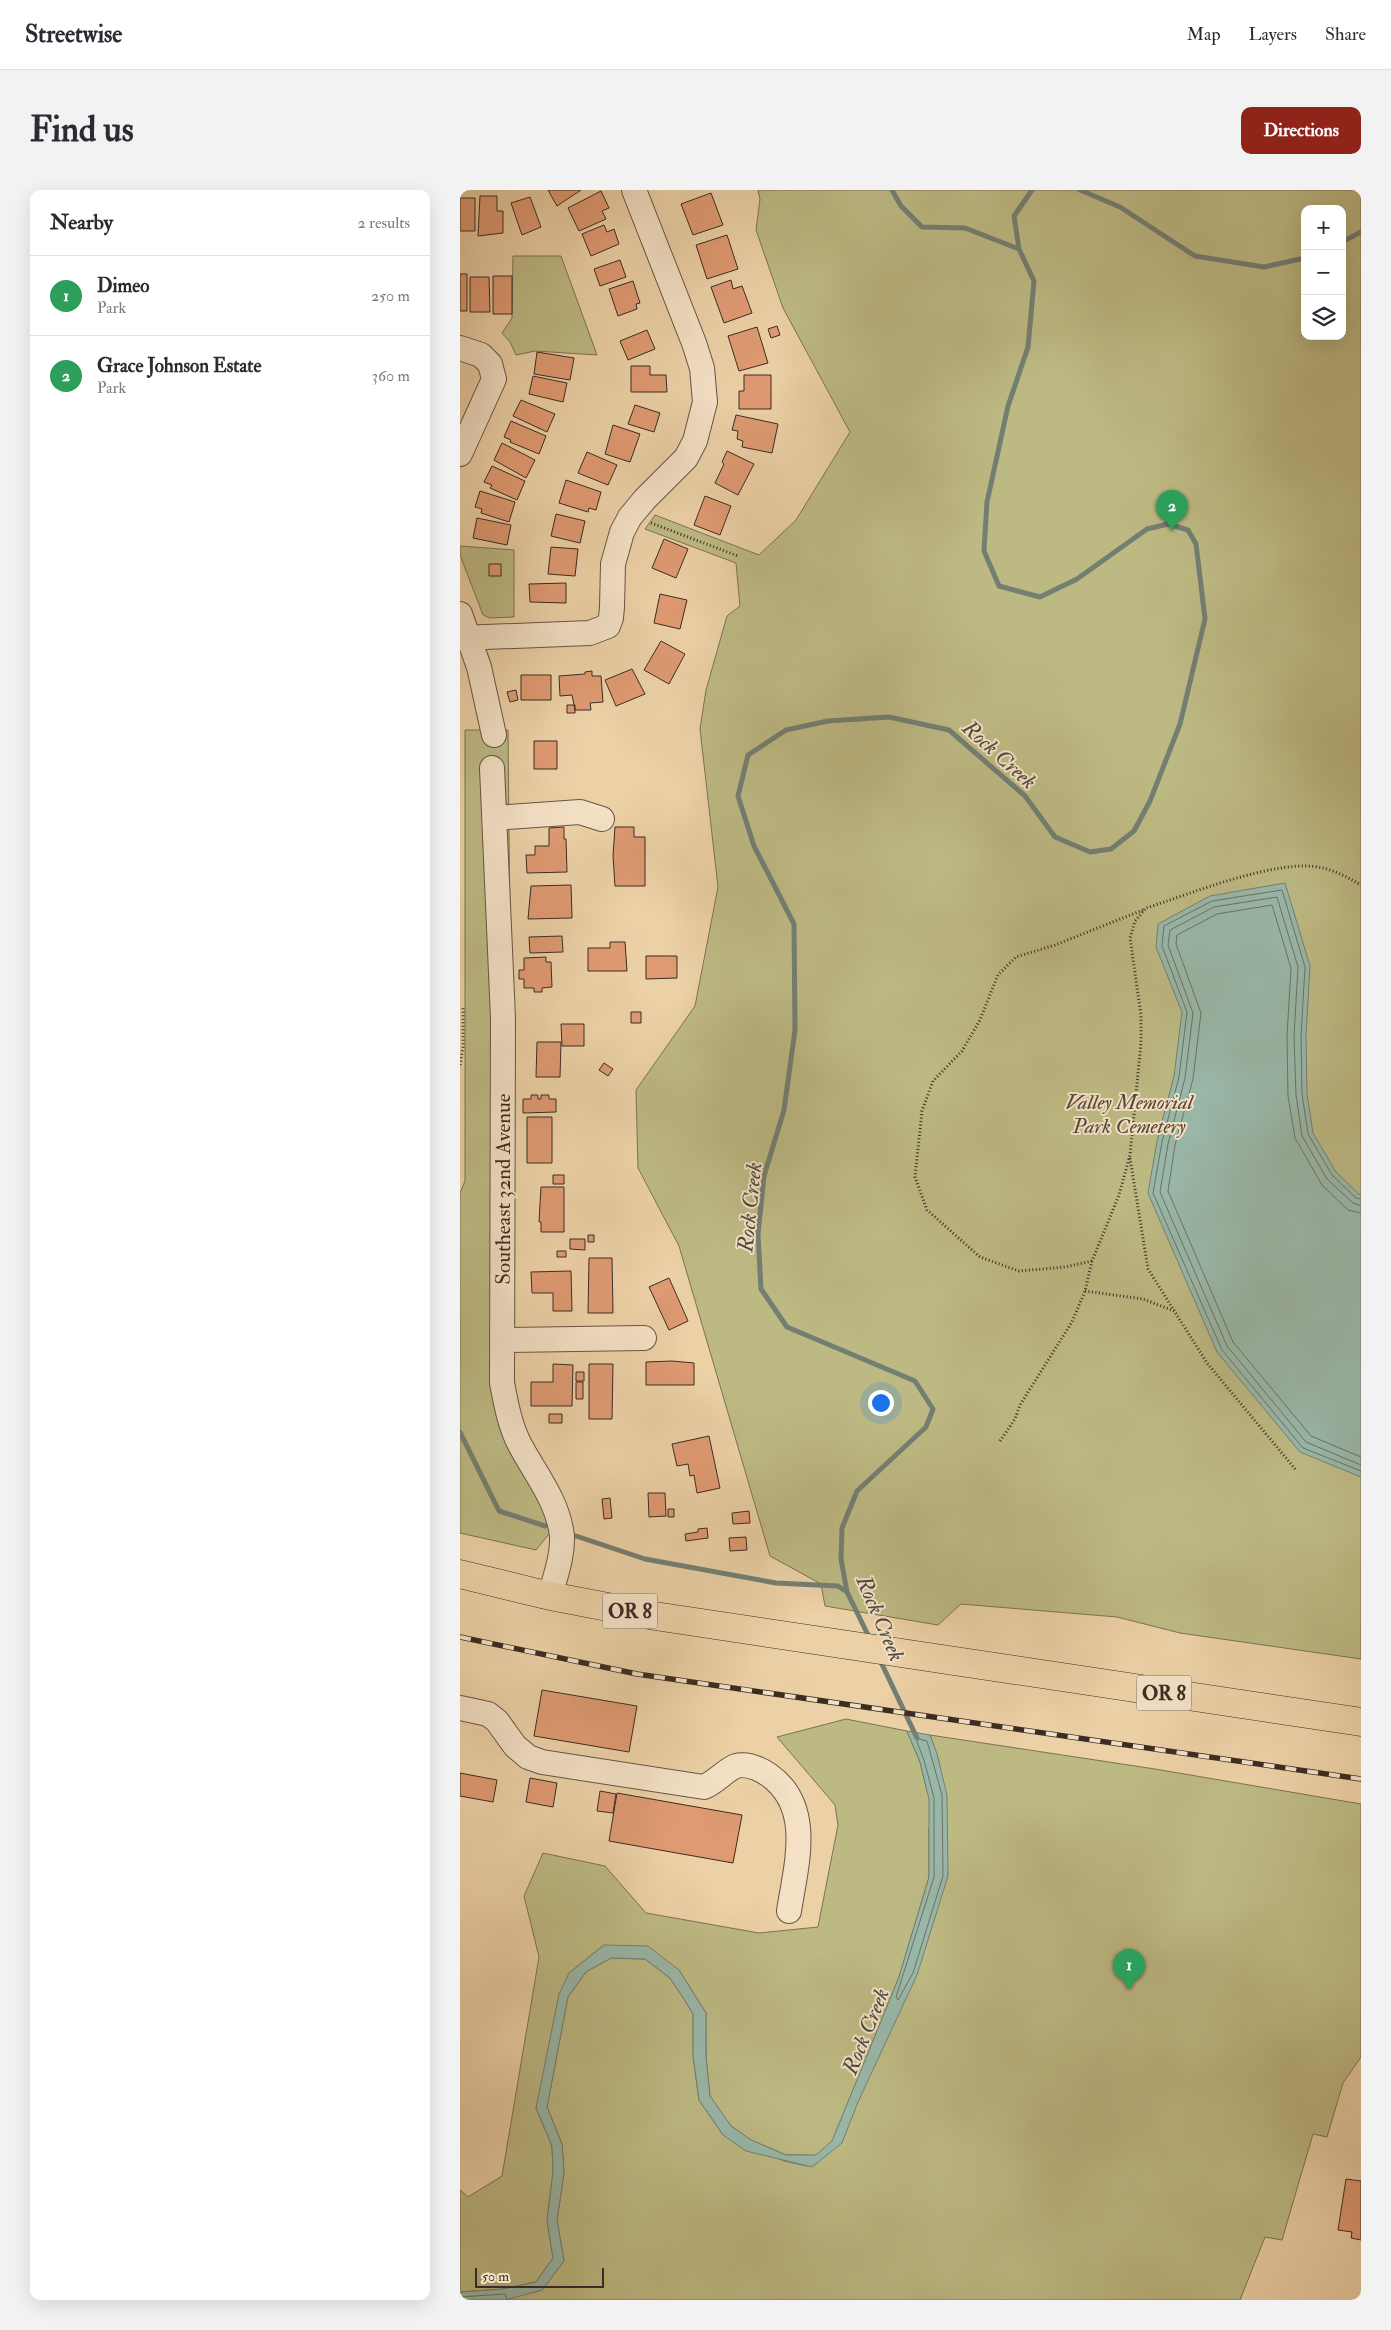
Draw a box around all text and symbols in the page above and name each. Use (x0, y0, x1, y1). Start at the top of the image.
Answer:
text: Streetwise (25, 19, 122, 50)
text: Map (1187, 23, 1221, 46)
text: Layers (1249, 23, 1297, 46)
text: Share (1325, 23, 1366, 46)
button: Directions (1241, 107, 1361, 154)
text: Find us (30, 108, 134, 152)
map controls (1301, 205, 1346, 340)
button: + (1301, 205, 1346, 250)
text: Nearby (50, 209, 113, 236)
text: 2 results (357, 213, 410, 233)
button: − (1301, 250, 1346, 295)
text: Dimeo (97, 274, 149, 298)
text: 1 (63, 286, 69, 306)
text: 250 m (371, 286, 410, 306)
button: layers (1301, 295, 1346, 340)
text: Park (97, 298, 126, 318)
text: Grace Johnson Estate (97, 354, 261, 378)
text: 2 (62, 366, 70, 386)
text: 360 m (372, 366, 410, 386)
text: Park (97, 378, 126, 398)
pin: 2 (1156, 490, 1188, 531)
water label: Rock Creek (956, 713, 1042, 795)
park label: Valley Memorial Park Cemetery (1065, 1089, 1195, 1140)
street label: Southeast 32nd Avenue (490, 1093, 517, 1285)
water label: Rock Creek (731, 1161, 769, 1255)
your location (868, 1390, 894, 1416)
water label: Rock Creek (849, 1570, 911, 1666)
road number: OR 8 (602, 1594, 658, 1628)
road number: OR 8 (1136, 1676, 1192, 1710)
pin: 1 (1113, 1949, 1145, 1990)
water label: Rock Creek (836, 1984, 896, 2079)
scale bar (475, 2265, 604, 2288)
text: 50 m (482, 2268, 509, 2285)

